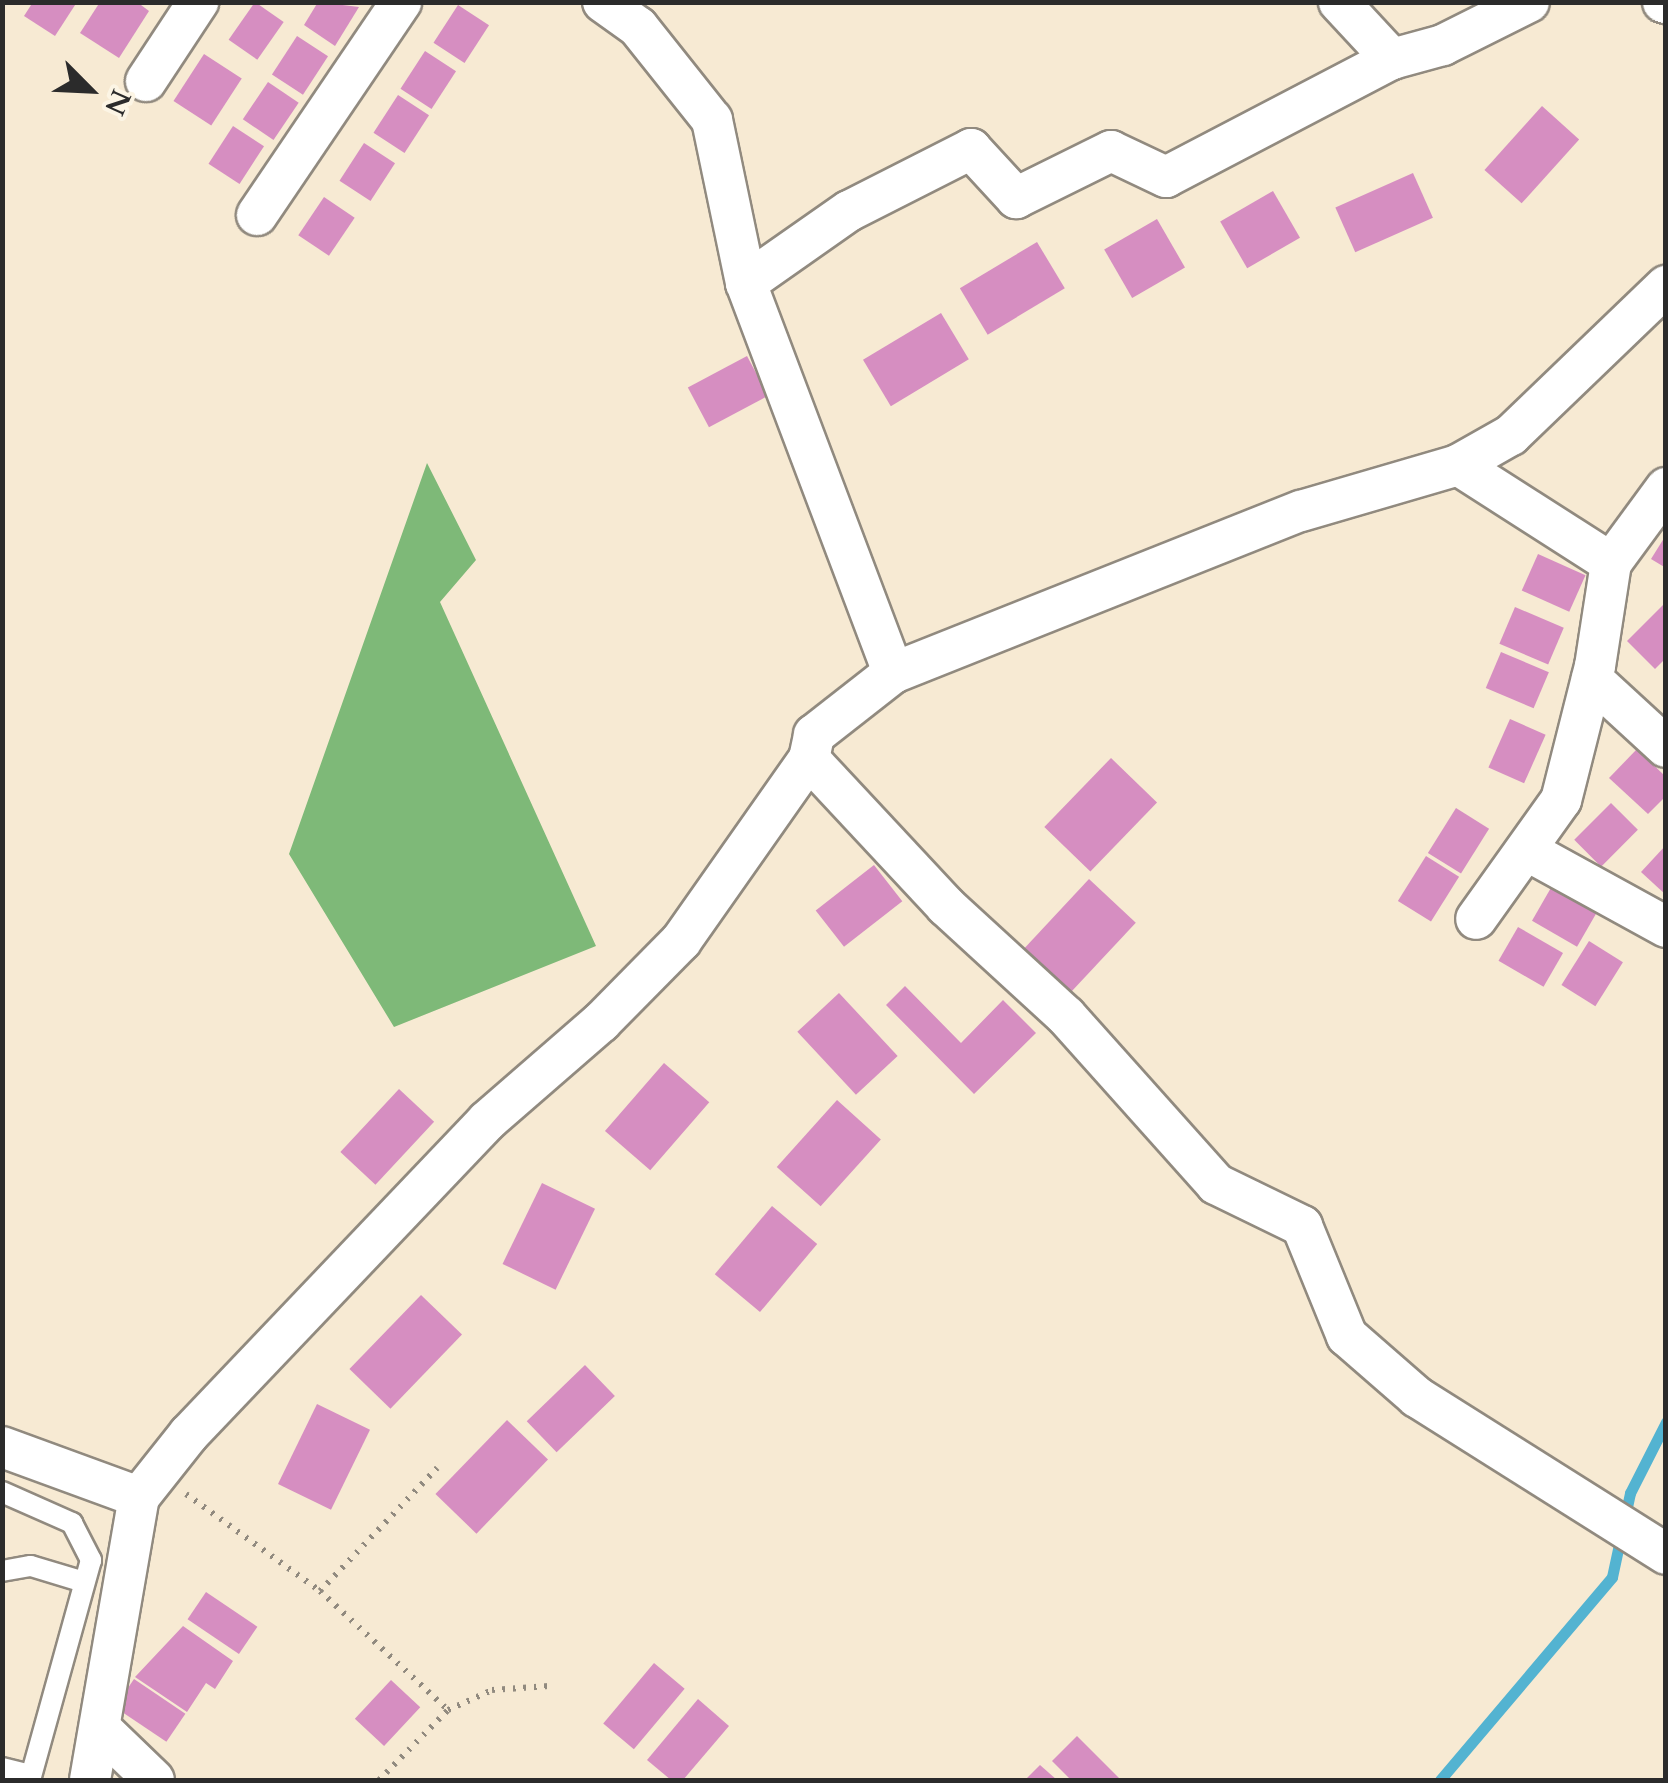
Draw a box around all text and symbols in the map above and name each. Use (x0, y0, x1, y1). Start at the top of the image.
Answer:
north arrow (40, 40, 140, 140)
text: N (95, 83, 140, 121)

